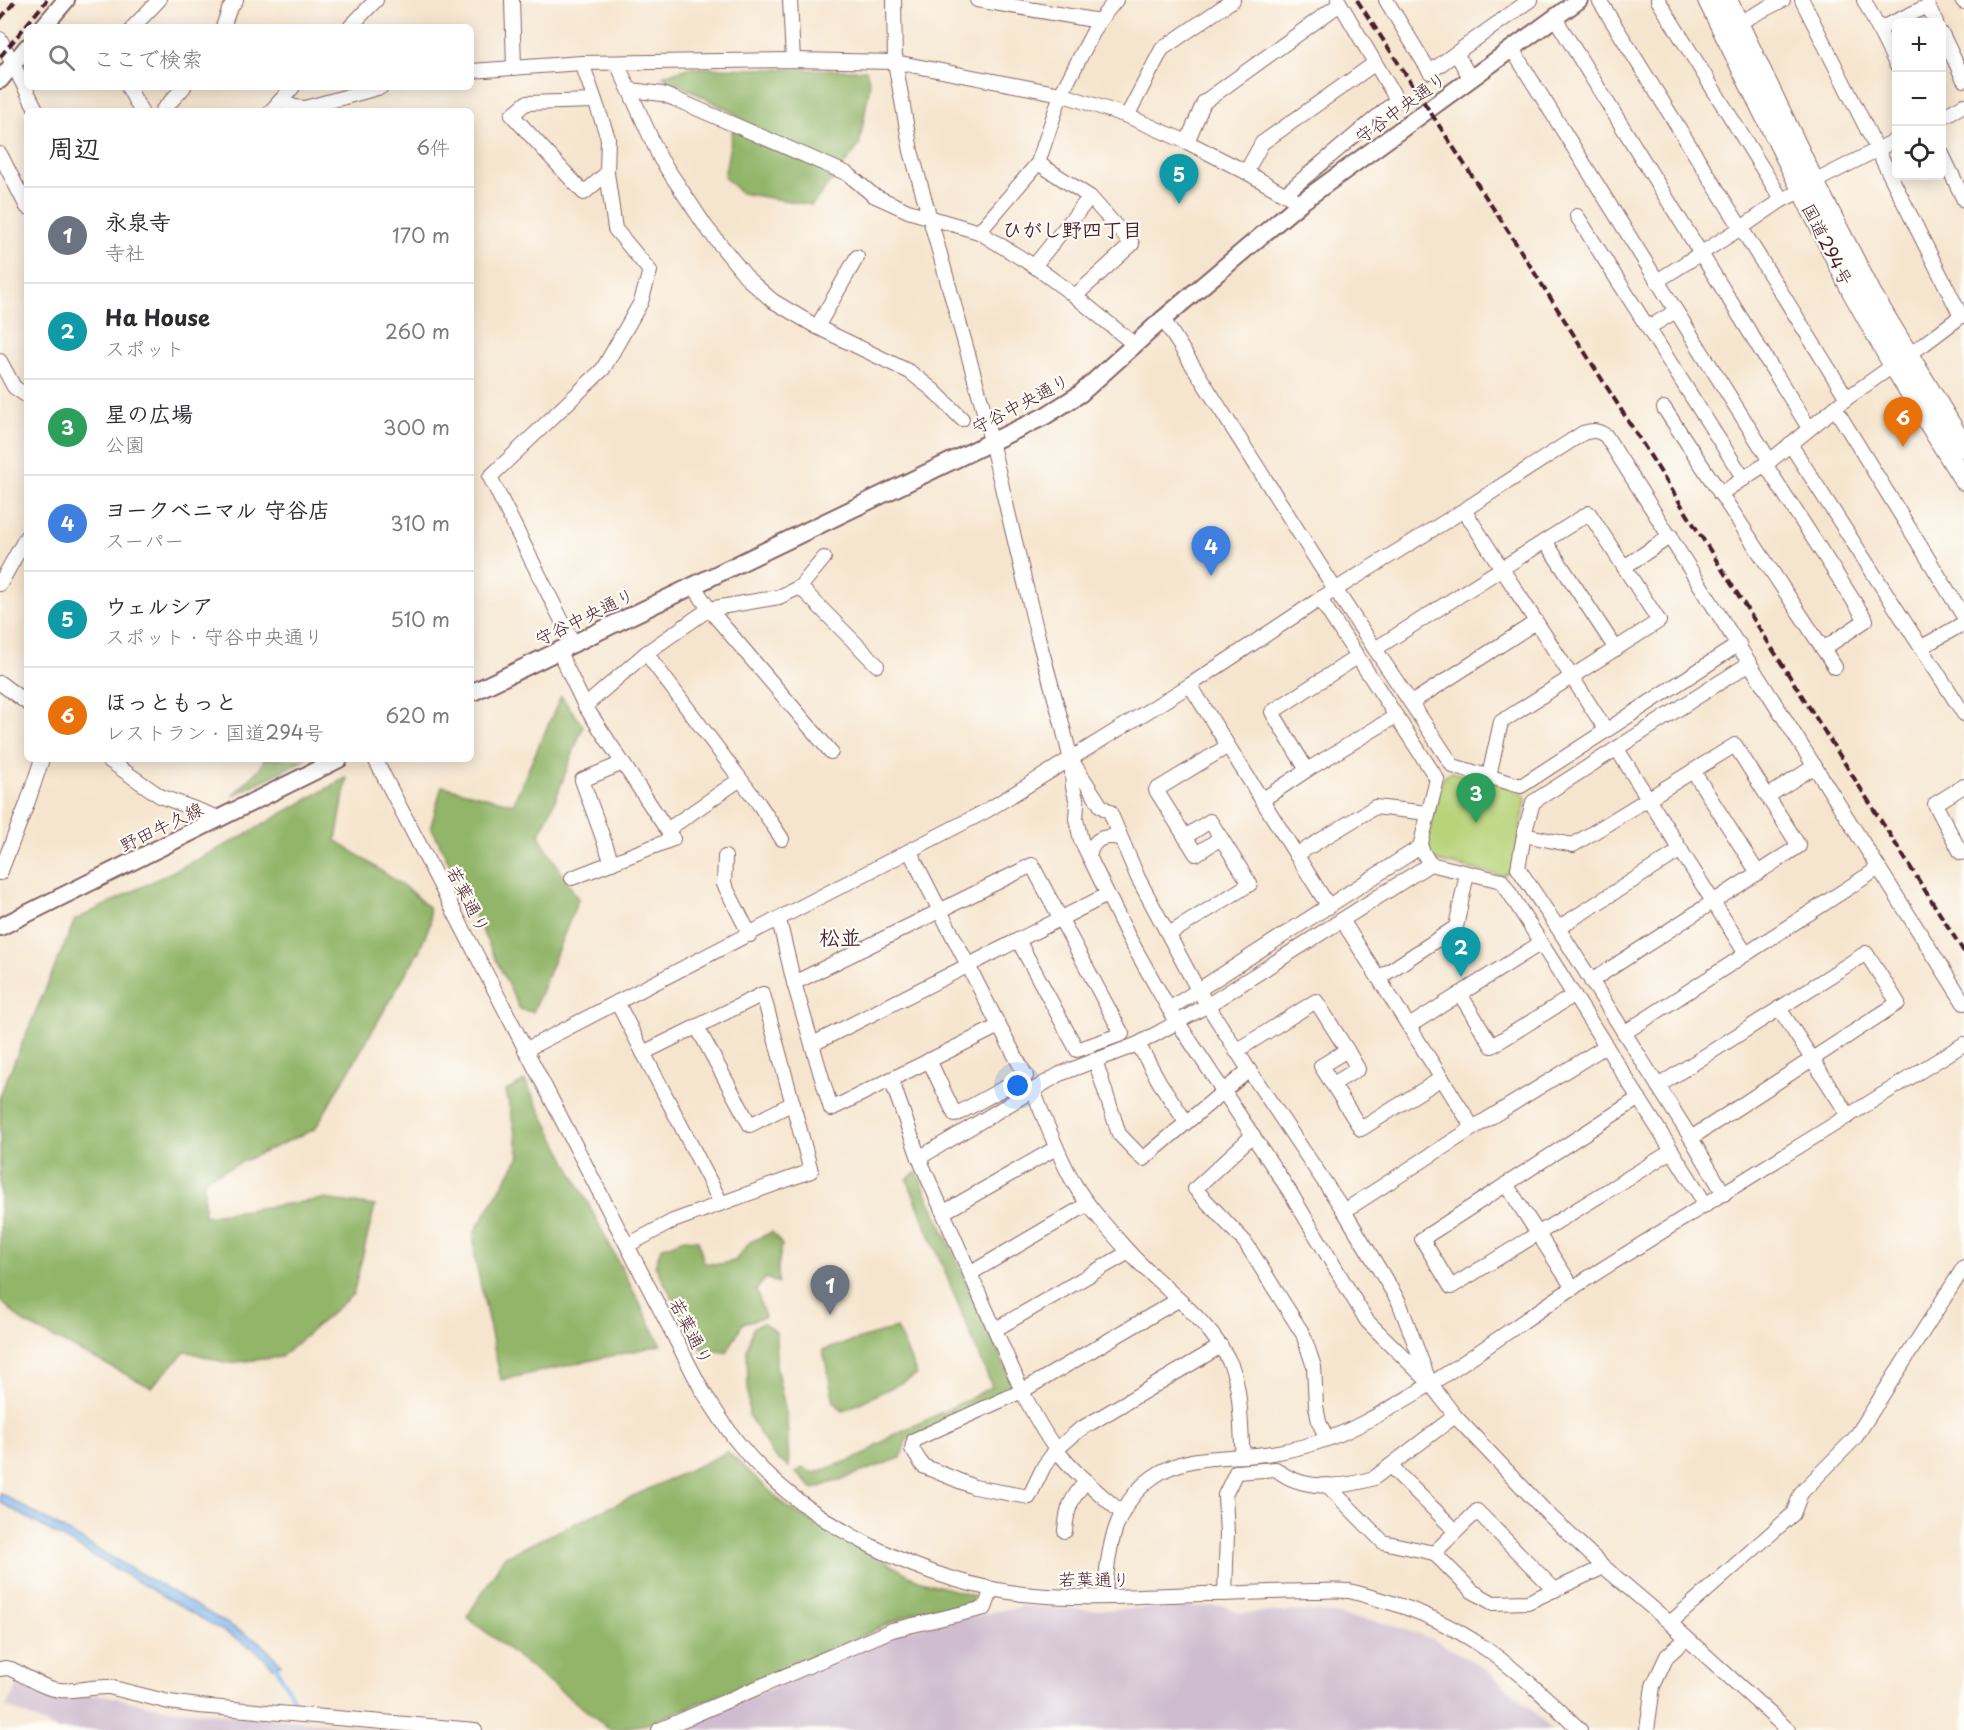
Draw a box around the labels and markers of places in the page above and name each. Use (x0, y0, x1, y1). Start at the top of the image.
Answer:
pin: 5 (1160, 154, 1198, 204)
pin: 6 (1884, 398, 1922, 447)
pin: 4 (1192, 526, 1230, 576)
pin: 3 (1456, 774, 1496, 823)
pin: 2 (1442, 928, 1480, 977)
pin: 1 (810, 1266, 850, 1315)

